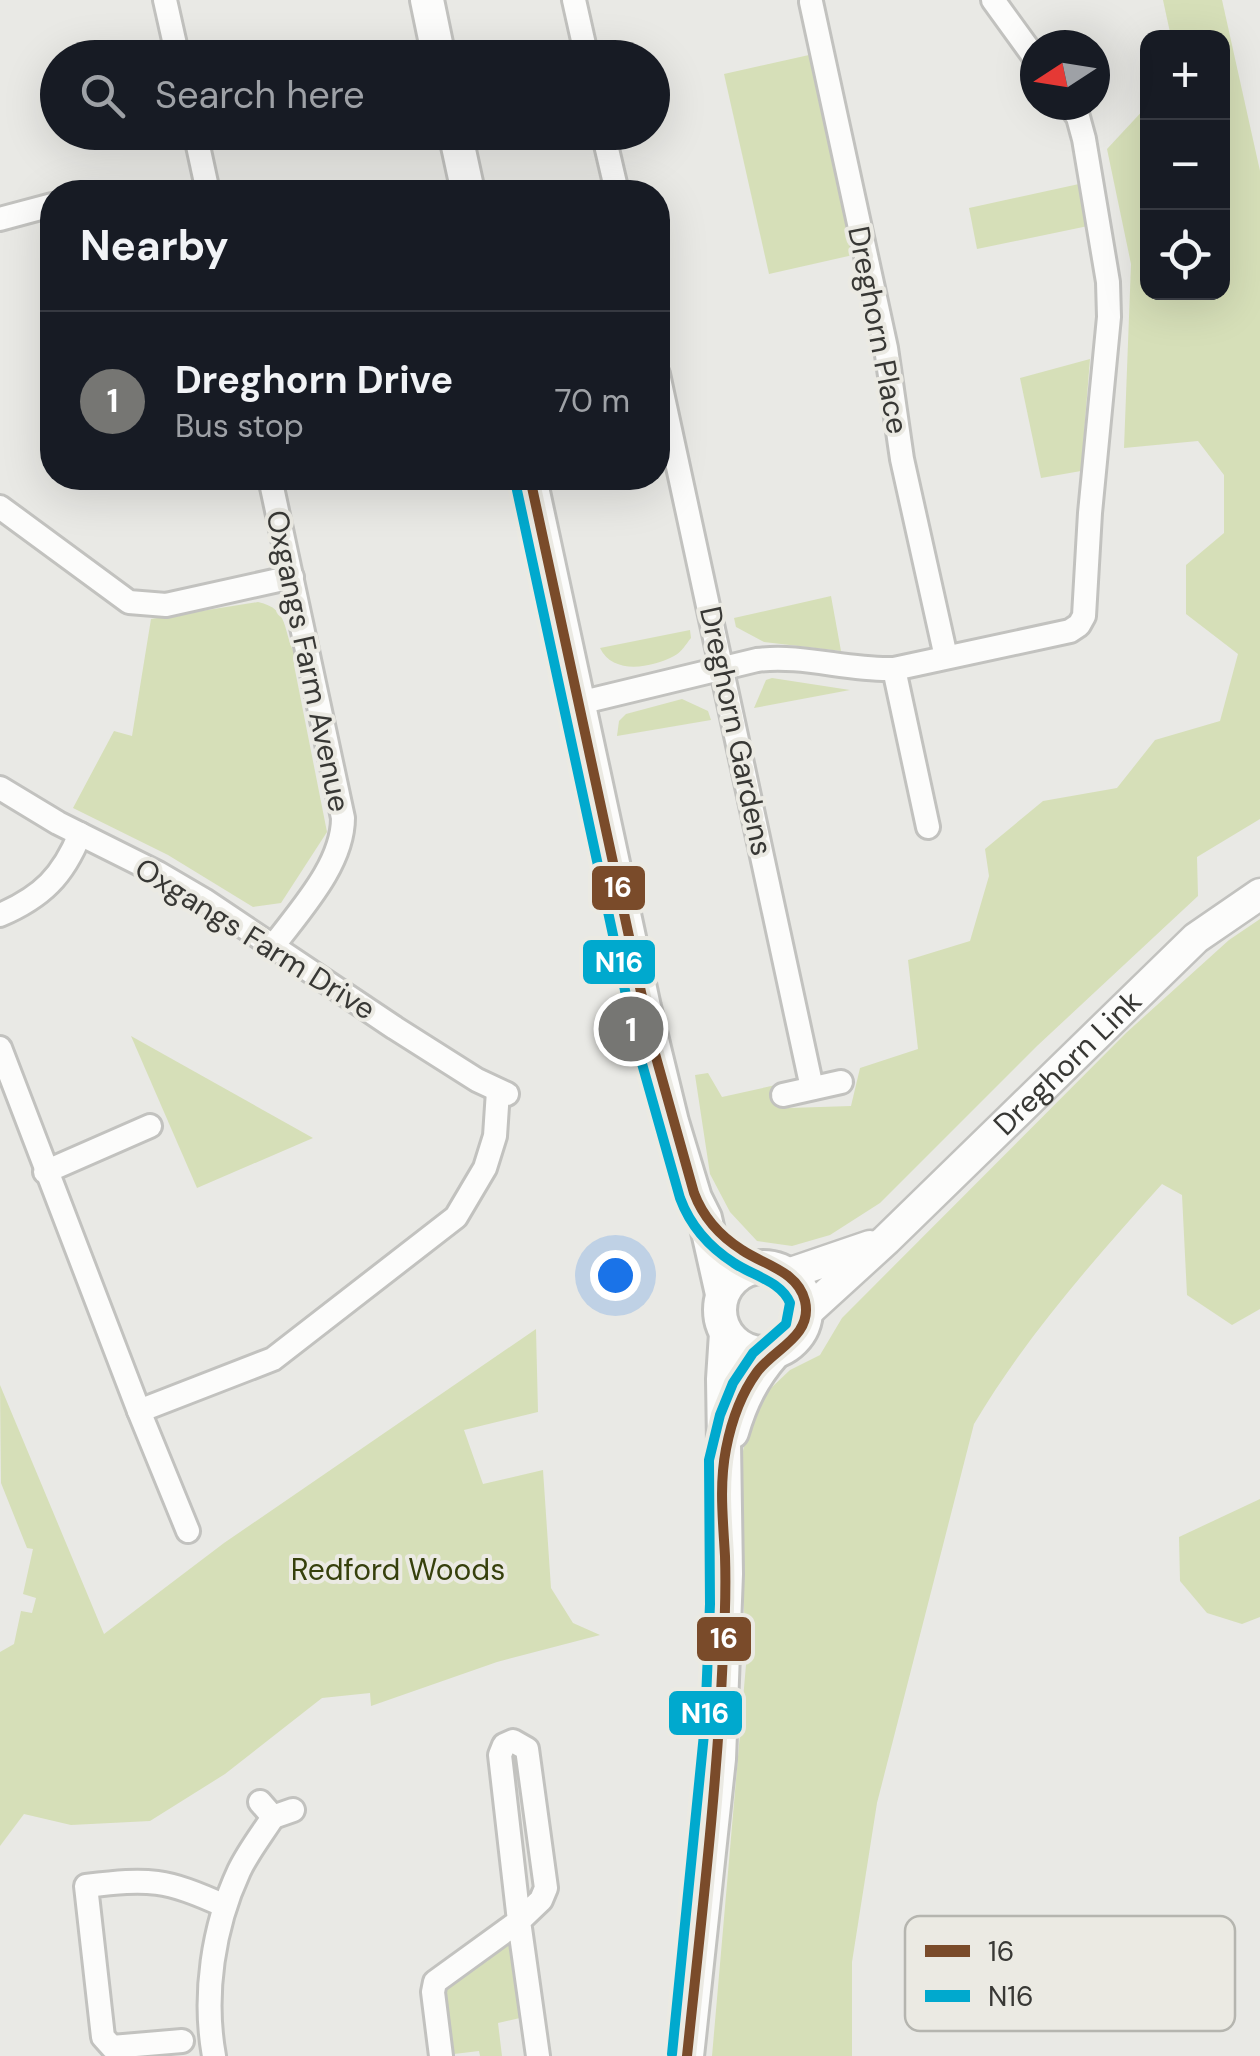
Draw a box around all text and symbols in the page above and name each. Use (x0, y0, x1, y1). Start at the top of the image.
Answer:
north arrow (1020, 30, 1110, 120)
map controls (1140, 30, 1230, 300)
button: + (1140, 30, 1230, 120)
search box (40, 40, 670, 150)
icon: search (75, 68, 130, 123)
text: Search here (155, 70, 365, 120)
button: − (1140, 120, 1230, 210)
button: locate (1140, 210, 1230, 300)
text: Nearby (80, 218, 229, 273)
street label: Dreghorn Place (839, 223, 918, 437)
text: Dreghorn Drive (175, 355, 453, 405)
text: 1 (107, 380, 118, 422)
text: 70 m (554, 380, 630, 422)
text: Bus stop (175, 405, 304, 447)
street label: Oxgangs Farm Avenue (257, 507, 360, 815)
street label: Dreghorn Gardens (691, 603, 782, 859)
street label: Oxgangs Farm Drive (128, 849, 383, 1028)
line badge: 16 (590, 864, 647, 912)
text: 16 (604, 869, 632, 906)
line badge: N16 (581, 938, 657, 986)
text: N16 (595, 944, 643, 981)
street label: Dreghorn Link (985, 982, 1150, 1143)
pin: 1 (598, 992, 664, 1066)
your location (590, 1250, 641, 1301)
park label: Redford Woods (291, 1550, 505, 1589)
line badge: 16 (695, 1615, 753, 1663)
text: 16 (710, 1620, 738, 1657)
line badge: N16 (667, 1689, 744, 1737)
text: N16 (681, 1695, 729, 1732)
legend (905, 1916, 1235, 2031)
text: 16 (988, 1933, 1014, 1970)
text: N16 (988, 1978, 1034, 2015)

